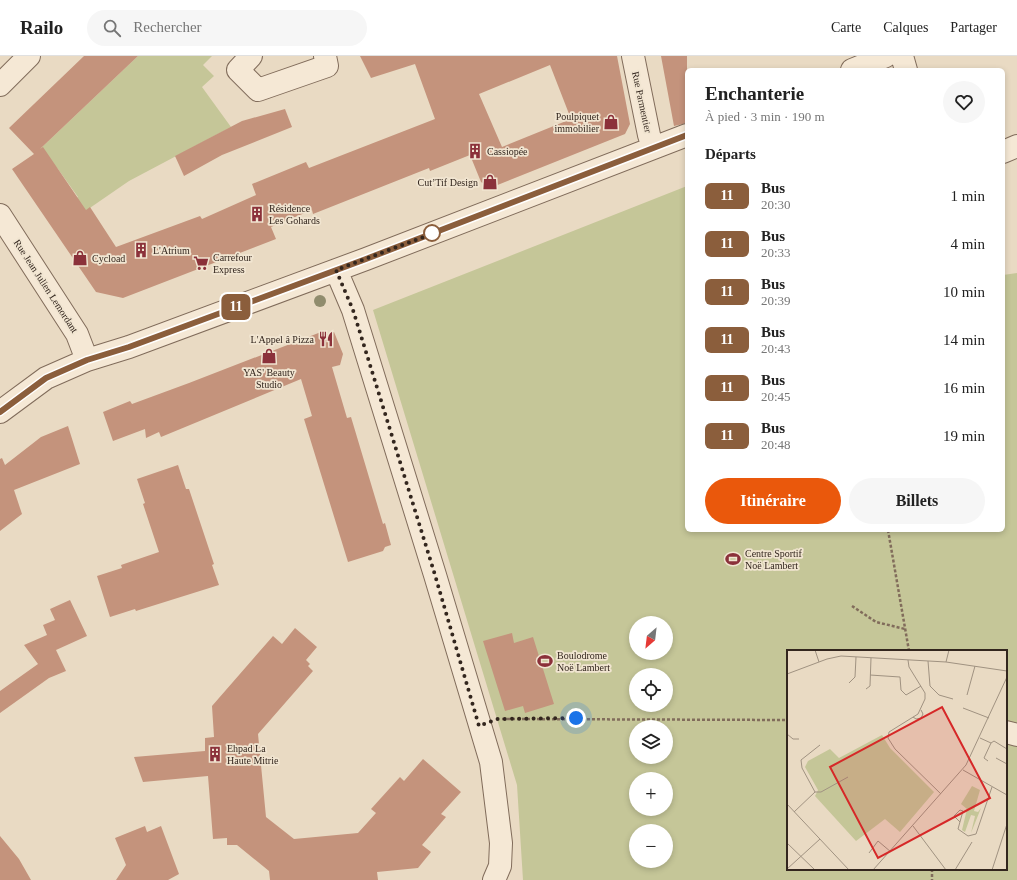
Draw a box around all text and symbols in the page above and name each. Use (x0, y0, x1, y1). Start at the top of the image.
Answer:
search box (87, 10, 367, 46)
text: Railo (20, 17, 63, 38)
icon: search (101, 17, 123, 39)
text: Rechercher (133, 19, 202, 35)
text: Carte (831, 20, 861, 35)
text: Calques (883, 20, 928, 35)
text: Partager (950, 20, 997, 35)
street label: Rue Parmentier (630, 70, 654, 134)
button: heart (943, 81, 985, 123)
text: Enchanterie (705, 83, 804, 104)
text: À pied · 3 min · 190 m (705, 109, 825, 124)
place label: Poulpiquet immobilier (555, 111, 600, 134)
shop icon: Poulpiquet immobilier (602, 113, 620, 131)
building icon: Cassiopée (466, 142, 484, 160)
place label: Cassiopée (487, 146, 528, 157)
text: Départs (705, 146, 756, 162)
shop icon: Cut’Tif Design (481, 173, 499, 191)
place label: Cut’Tif Design (418, 177, 478, 188)
text: Bus (761, 180, 785, 196)
text: 11 (720, 188, 734, 203)
text: 1 min (950, 188, 985, 204)
text: 20:30 (761, 197, 791, 212)
place label: Résidence Les Gohards (269, 203, 320, 226)
building icon: Résidence Les Gohards (248, 205, 266, 223)
unlabelled marker (423, 224, 441, 242)
text: Bus (761, 228, 785, 244)
text: 11 (720, 236, 734, 251)
text: 4 min (950, 236, 985, 252)
street label: Rue Jean Julien Lemordant (12, 237, 80, 335)
building icon: L'Atrium (132, 241, 150, 259)
place label: L'Atrium (153, 245, 190, 256)
text: 20:33 (761, 245, 791, 260)
shop icon: Cycload (71, 249, 89, 267)
place label: Carrefour Express (213, 252, 253, 275)
place label: Cycload (92, 253, 125, 264)
supermarket icon: Carrefour Express (192, 254, 210, 272)
text: Bus (761, 276, 785, 292)
text: 11 (720, 284, 734, 299)
text: 10 min (943, 284, 985, 300)
text: 20:39 (761, 293, 791, 308)
line badge: 11 (218, 294, 254, 320)
text: 11 (229, 299, 243, 314)
text: Bus (761, 324, 785, 340)
restaurant icon: L'Appel â Pizza (317, 330, 335, 348)
text: 11 (720, 332, 734, 347)
text: 14 min (943, 332, 985, 348)
place label: L'Appel â Pizza (251, 334, 315, 345)
text: 20:43 (761, 341, 791, 356)
shop icon: YAS' Beauty Studio (260, 347, 278, 365)
place label: YAS' Beauty Studio (243, 367, 295, 390)
text: Bus (761, 372, 785, 388)
text: 11 (720, 380, 734, 395)
text: 16 min (943, 380, 985, 396)
text: 20:45 (761, 389, 791, 404)
text: Bus (761, 420, 785, 436)
text: 11 (720, 428, 734, 443)
text: 19 min (943, 428, 985, 444)
text: 20:48 (761, 437, 791, 452)
button: Itinéraire (705, 478, 841, 524)
button: Billets (849, 478, 985, 524)
place label: Centre Sportif Noë Lambert (745, 548, 803, 571)
sports icon: Centre Sportif Noë Lambert (724, 550, 742, 568)
north arrow (629, 616, 673, 660)
map controls (629, 616, 673, 868)
place label: Boulodrome Noë Lambert (557, 650, 610, 673)
inset map (787, 650, 1007, 870)
sports icon: Boulodrome Noë Lambert (536, 652, 554, 670)
button: locate (629, 668, 673, 712)
your location (566, 708, 586, 728)
button: layers (629, 720, 673, 764)
place label: Ehpad La Haute Mitrie (227, 743, 279, 766)
building icon: Ehpad La Haute Mitrie (206, 745, 224, 763)
button: + (629, 772, 673, 816)
button: − (629, 824, 673, 868)

